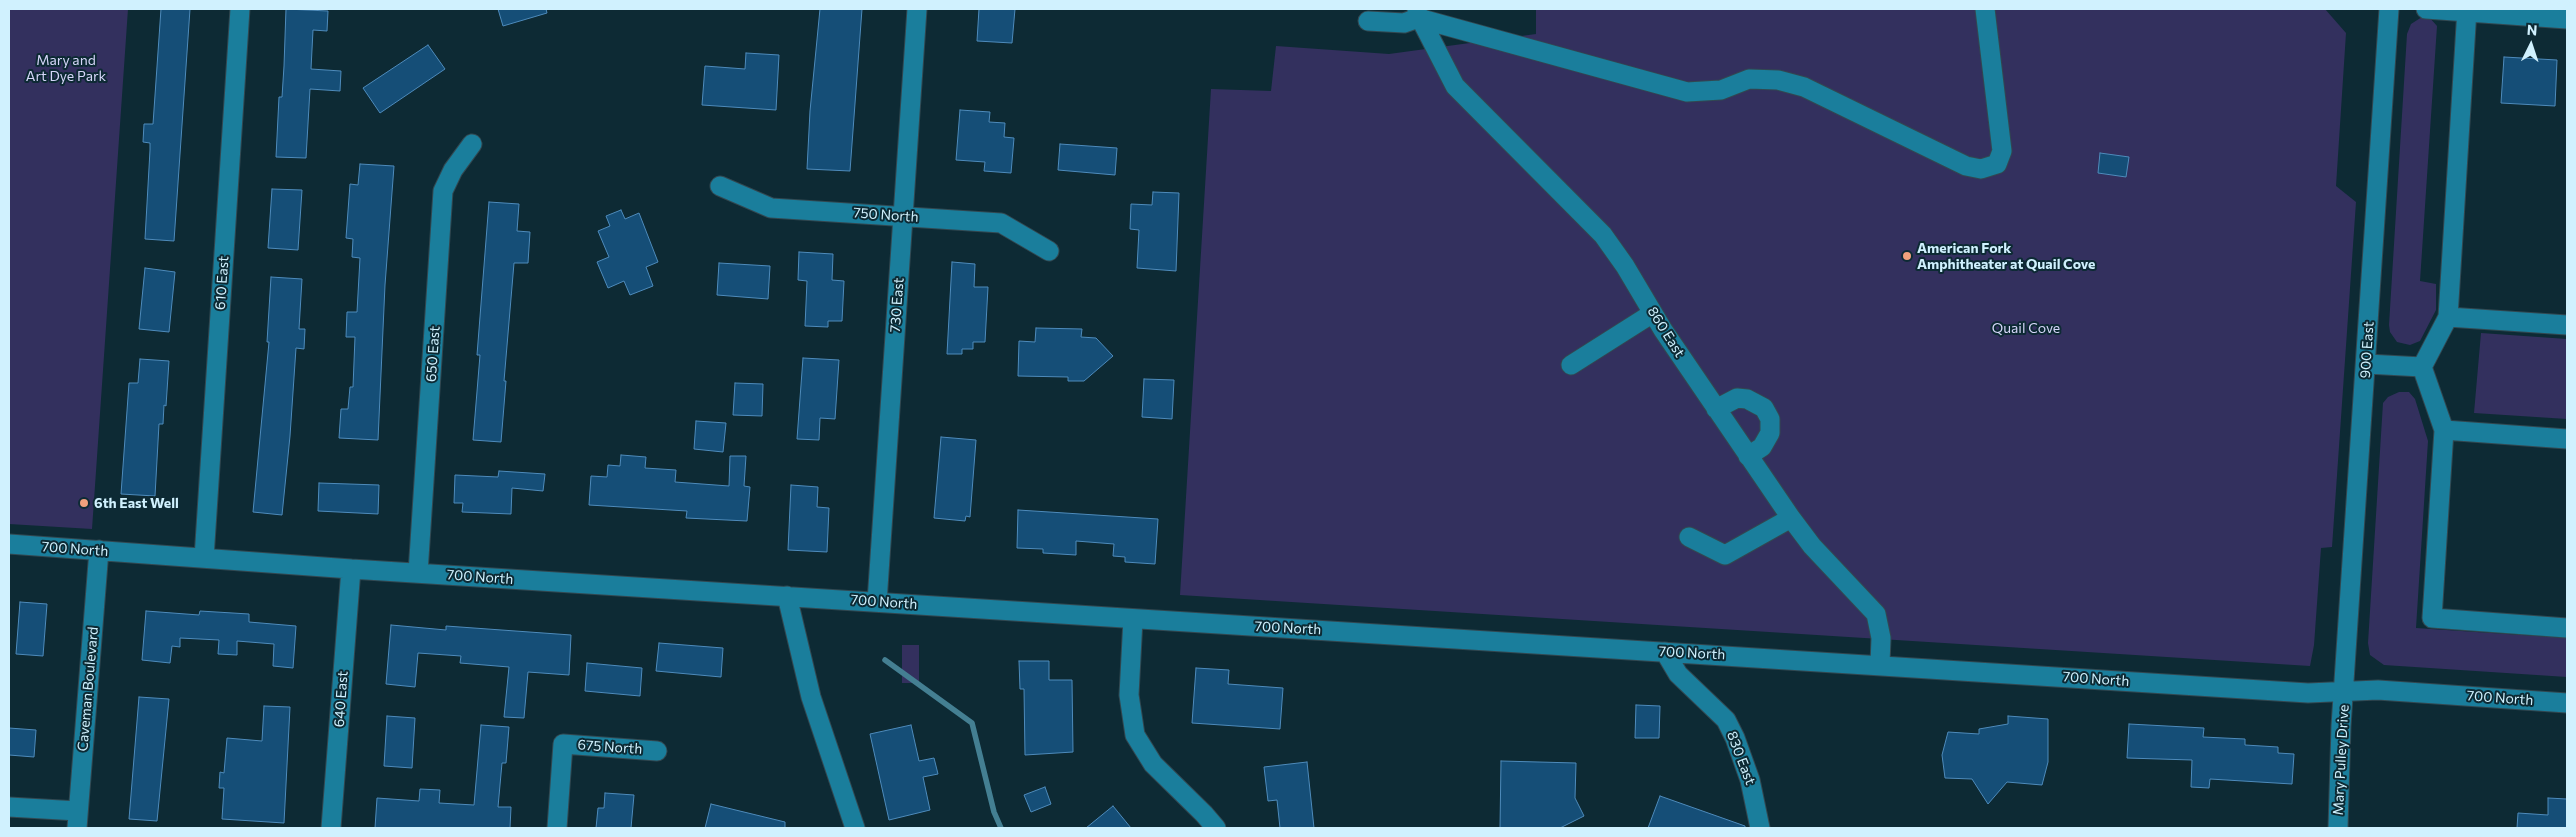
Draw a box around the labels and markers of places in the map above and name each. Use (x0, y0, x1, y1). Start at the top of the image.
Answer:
place label: American Fork Amphitheater at Quail Cove (1917, 240, 2095, 272)
marker: American Fork Amphitheater at Quail Cove (1901, 250, 1913, 262)
place label: 6th East Well (94, 495, 179, 511)
marker: 6th East Well (78, 497, 90, 509)

